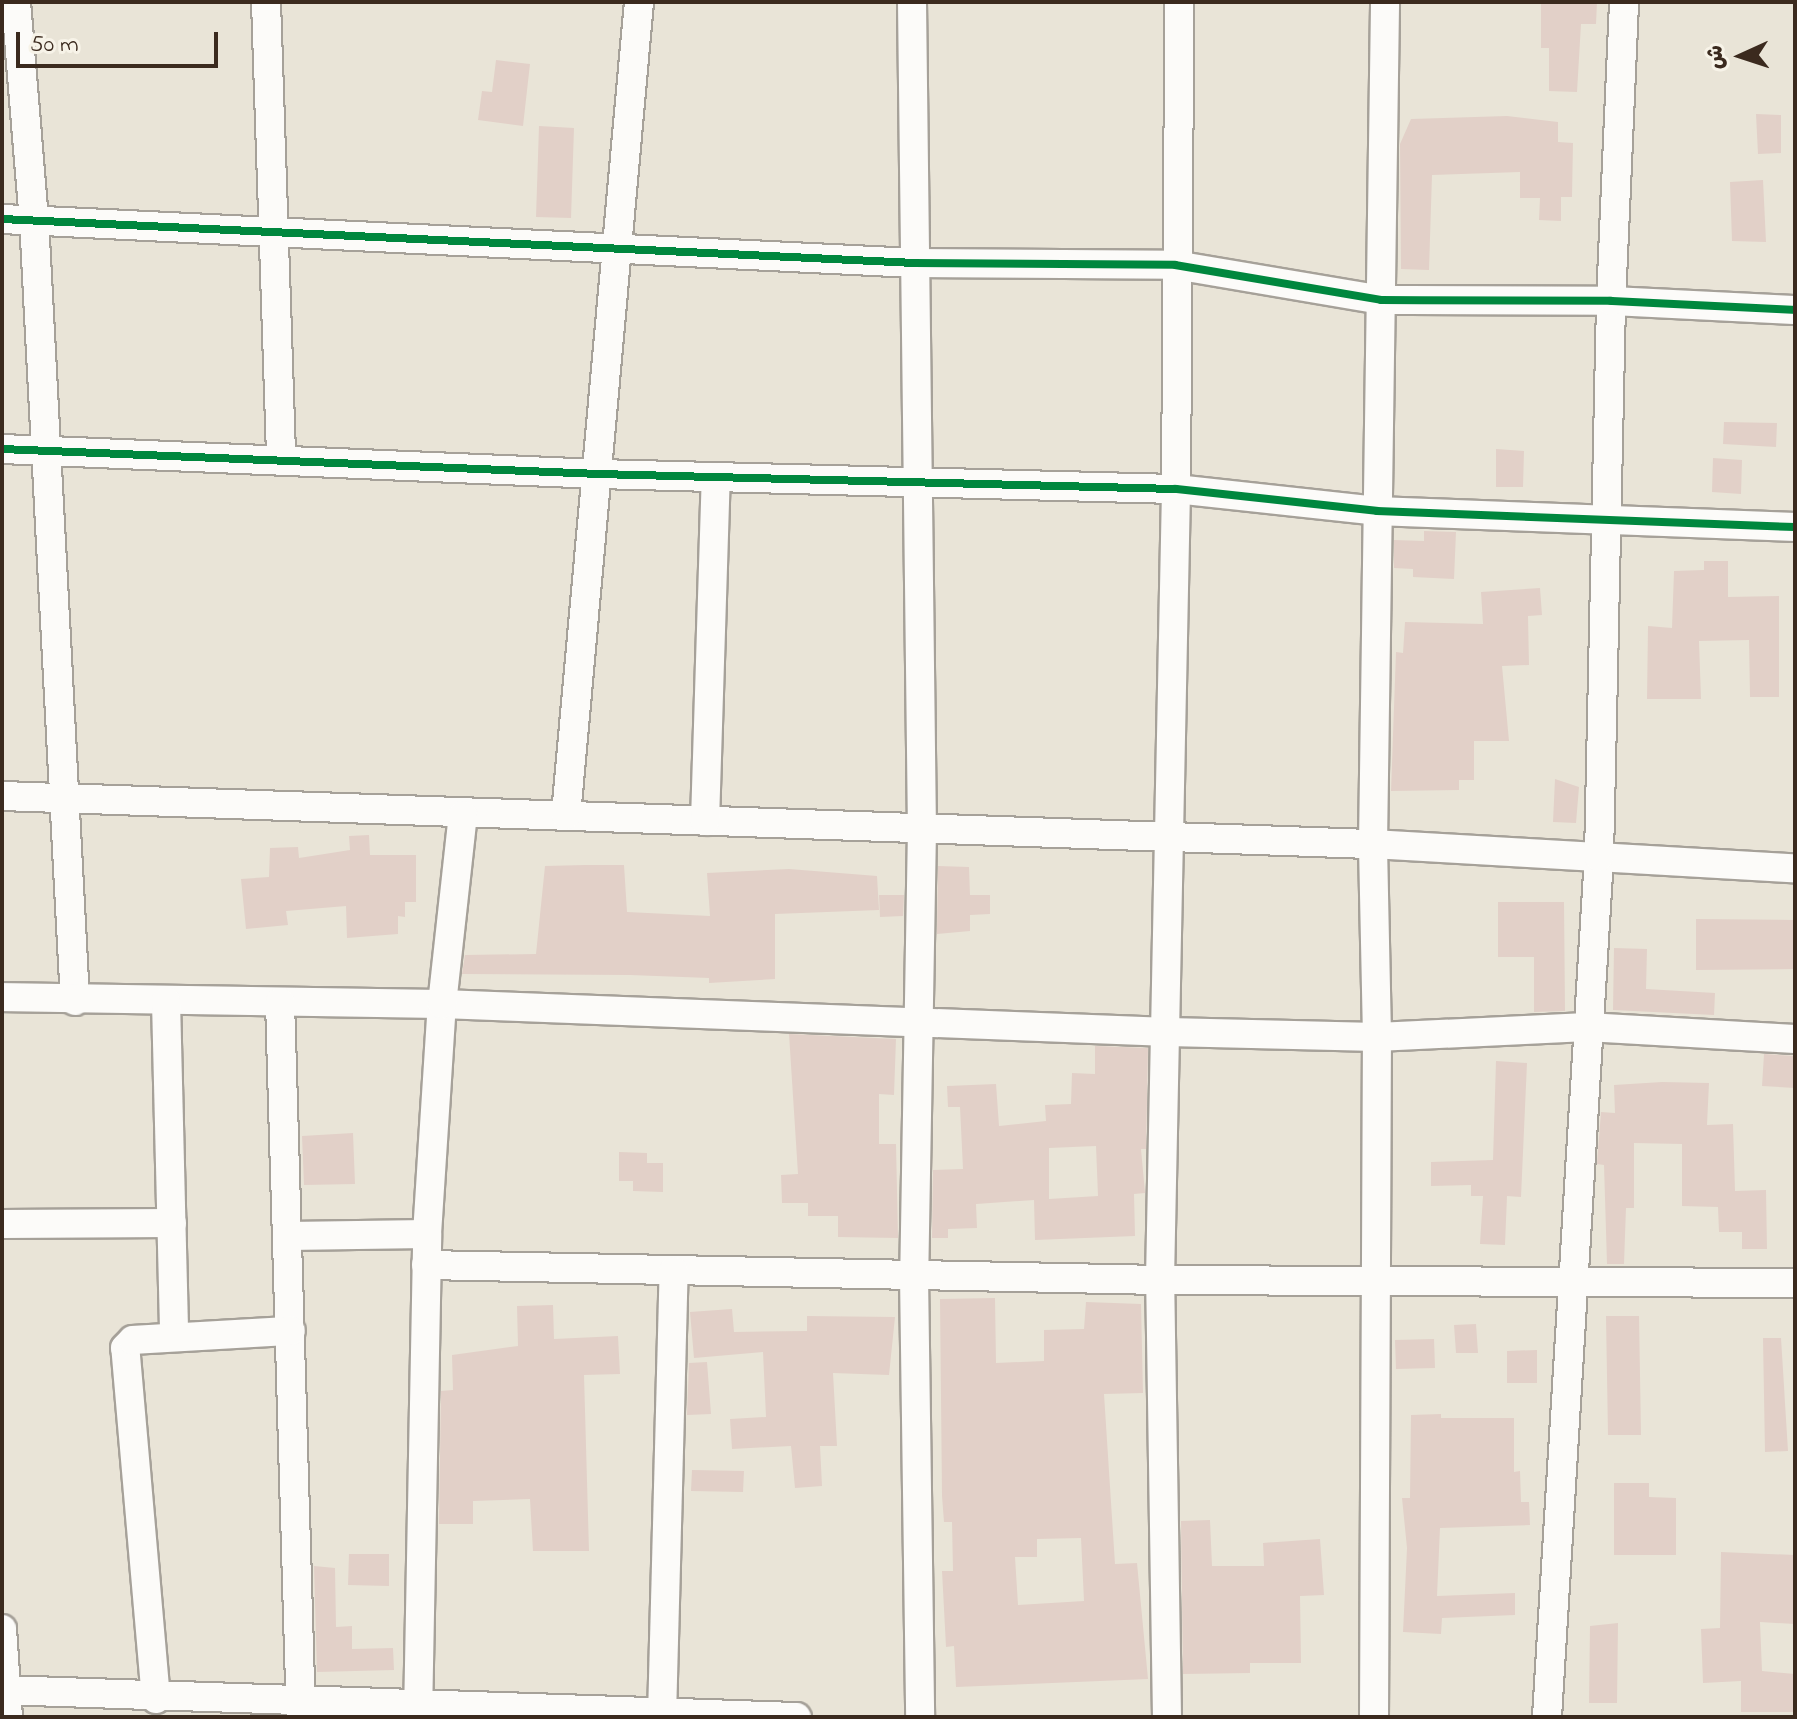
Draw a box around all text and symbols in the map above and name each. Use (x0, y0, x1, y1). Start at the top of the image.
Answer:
scale bar (20, 16, 222, 66)
north arrow (1701, 16, 1781, 96)
text: 50 m (30, 28, 79, 63)
text: ش (1700, 44, 1734, 70)

